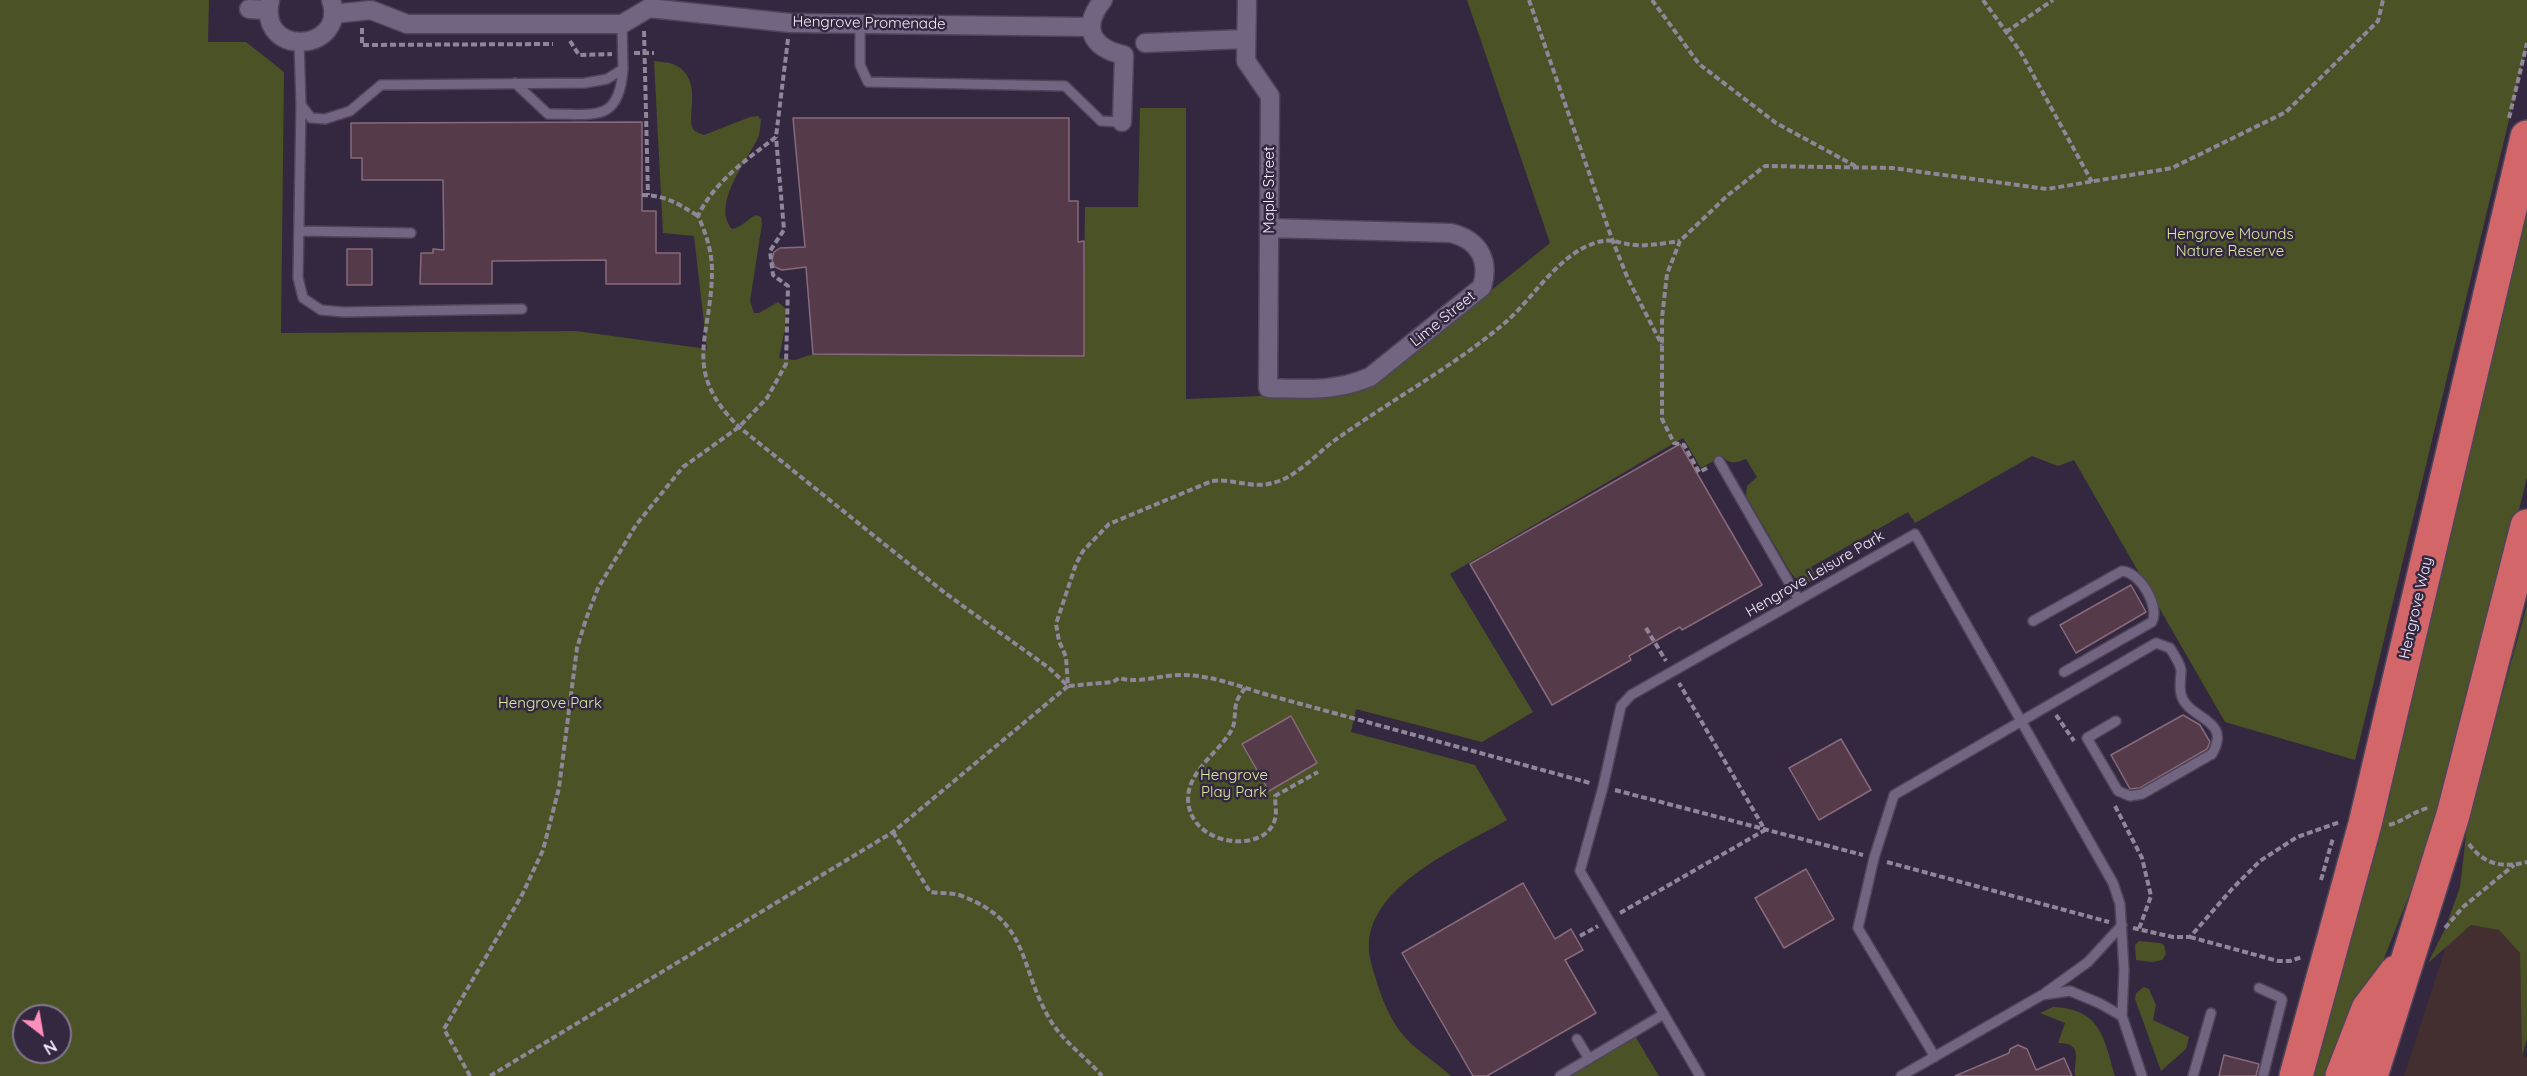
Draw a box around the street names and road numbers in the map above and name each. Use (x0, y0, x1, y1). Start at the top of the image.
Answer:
street label: Hengrove Promenade (792, 13, 946, 33)
street label: Maple Street (1260, 146, 1278, 234)
street label: Lime Street (1407, 287, 1479, 351)
street label: Hengrove Leisure Park (1742, 527, 1888, 621)
street label: Hengrove Way (2396, 555, 2436, 661)

